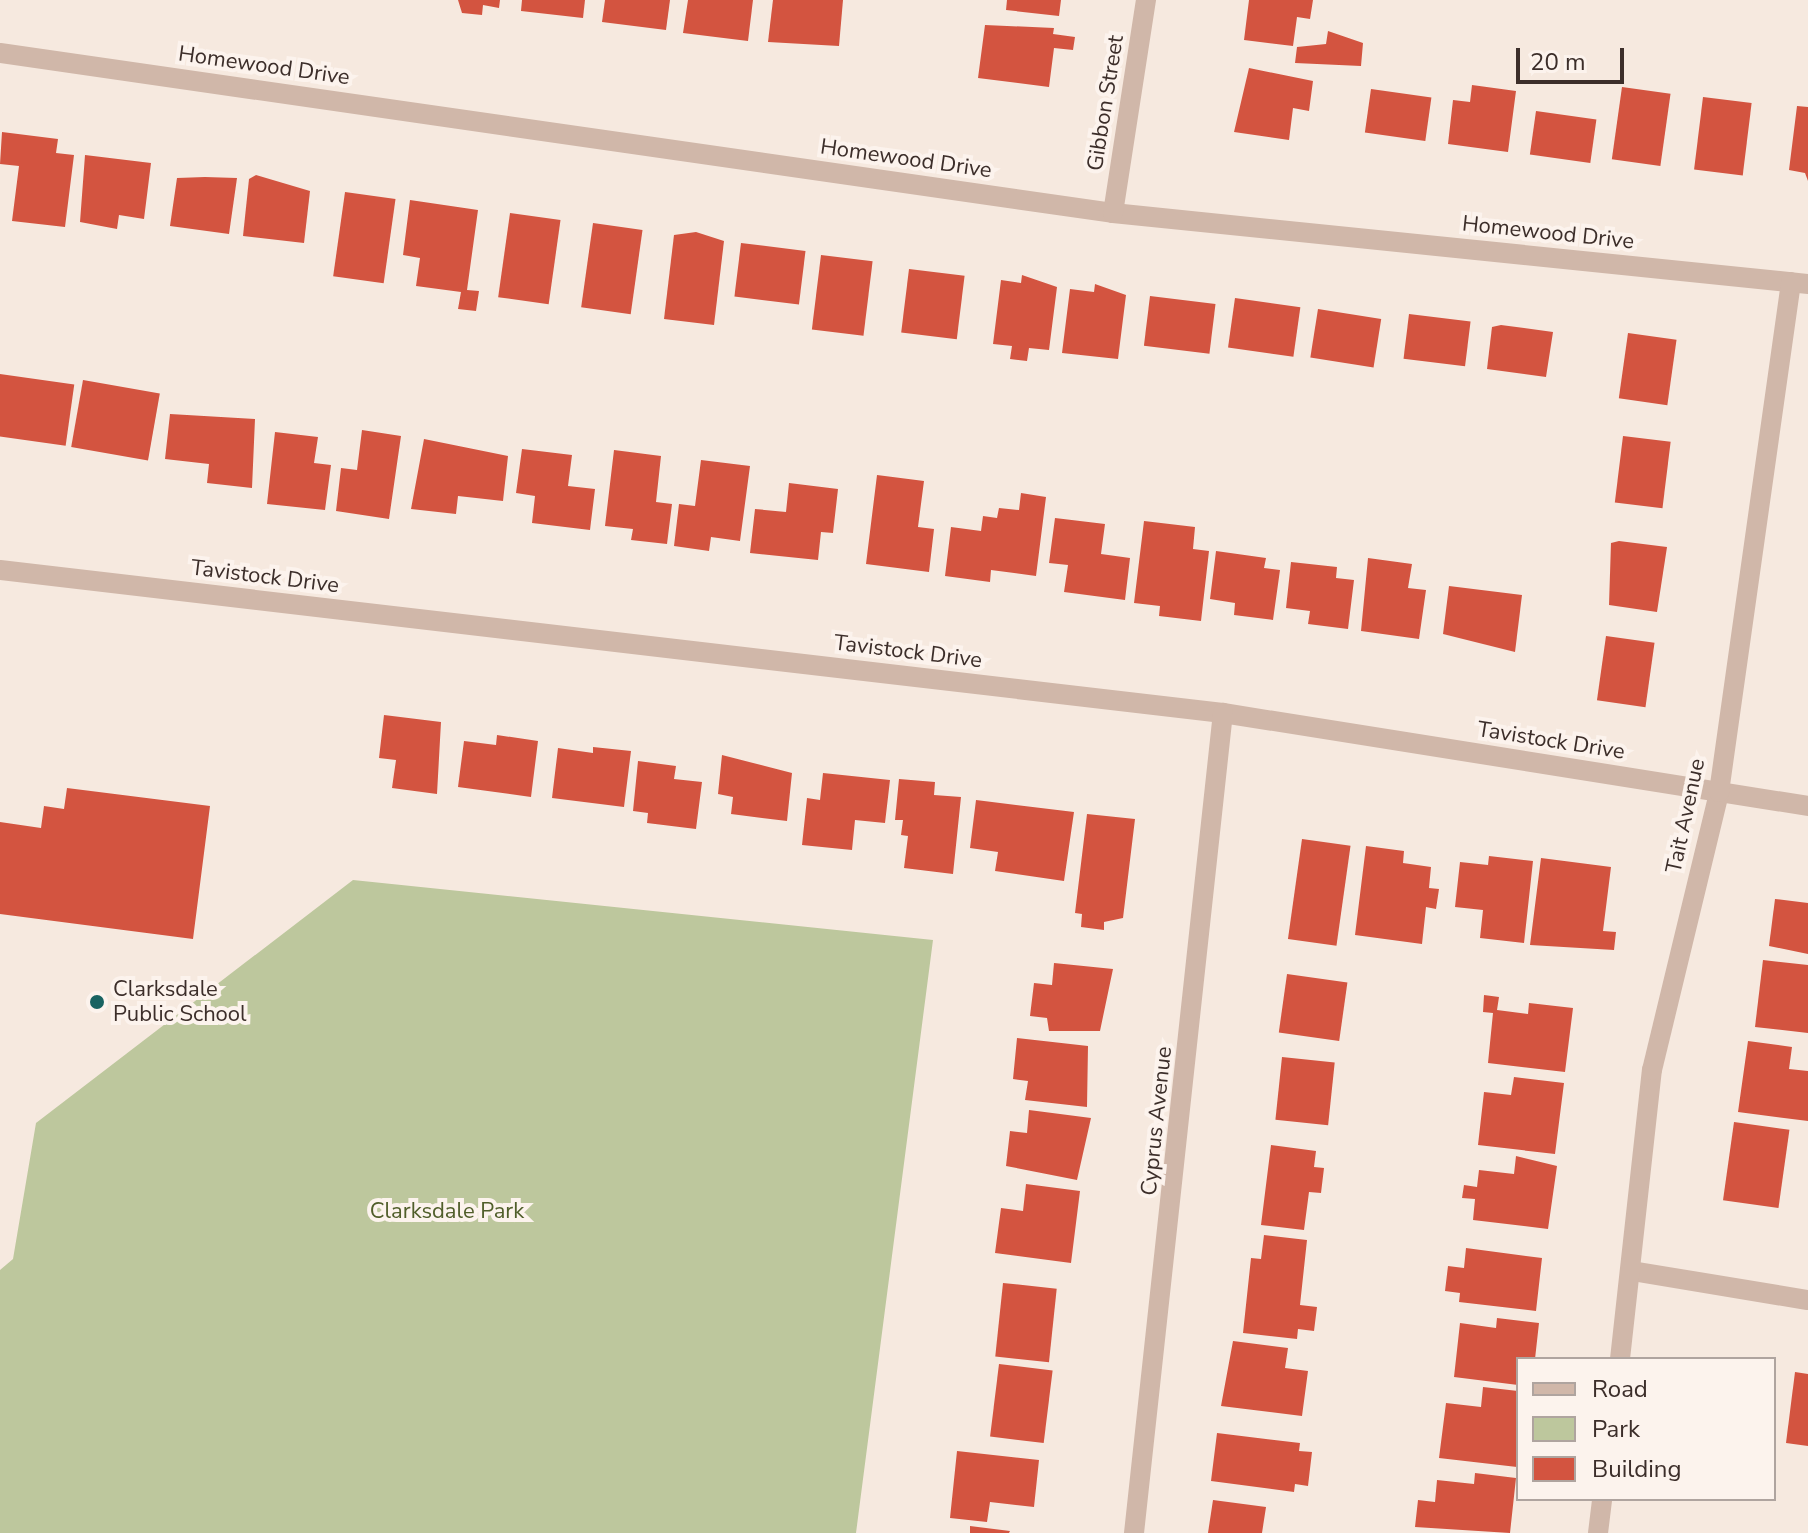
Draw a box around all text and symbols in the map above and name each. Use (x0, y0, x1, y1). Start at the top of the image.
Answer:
scale bar (1520, 32, 1628, 82)
street label: Gibbon Street (1082, 33, 1130, 173)
street label: Homewood Drive (177, 41, 351, 91)
text: 20 m (1530, 46, 1586, 78)
street label: Homewood Drive (819, 134, 993, 184)
street label: Homewood Drive (1461, 211, 1635, 255)
street label: Tavistock Drive (190, 555, 340, 599)
street label: Tavistock Drive (833, 630, 983, 674)
street label: Tavistock Drive (1475, 716, 1627, 766)
street label: Tait Avenue (1661, 756, 1711, 876)
place label: Clarksdale Public School (113, 976, 247, 1028)
marker: Clarksdale Public School (88, 993, 106, 1011)
street label: Cyprus Avenue (1136, 1045, 1178, 1197)
park label: Clarksdale Park (370, 1199, 524, 1225)
legend (1516, 1357, 1776, 1501)
text: Road (1592, 1373, 1648, 1405)
text: Park (1592, 1413, 1640, 1445)
text: Building (1592, 1453, 1682, 1485)

